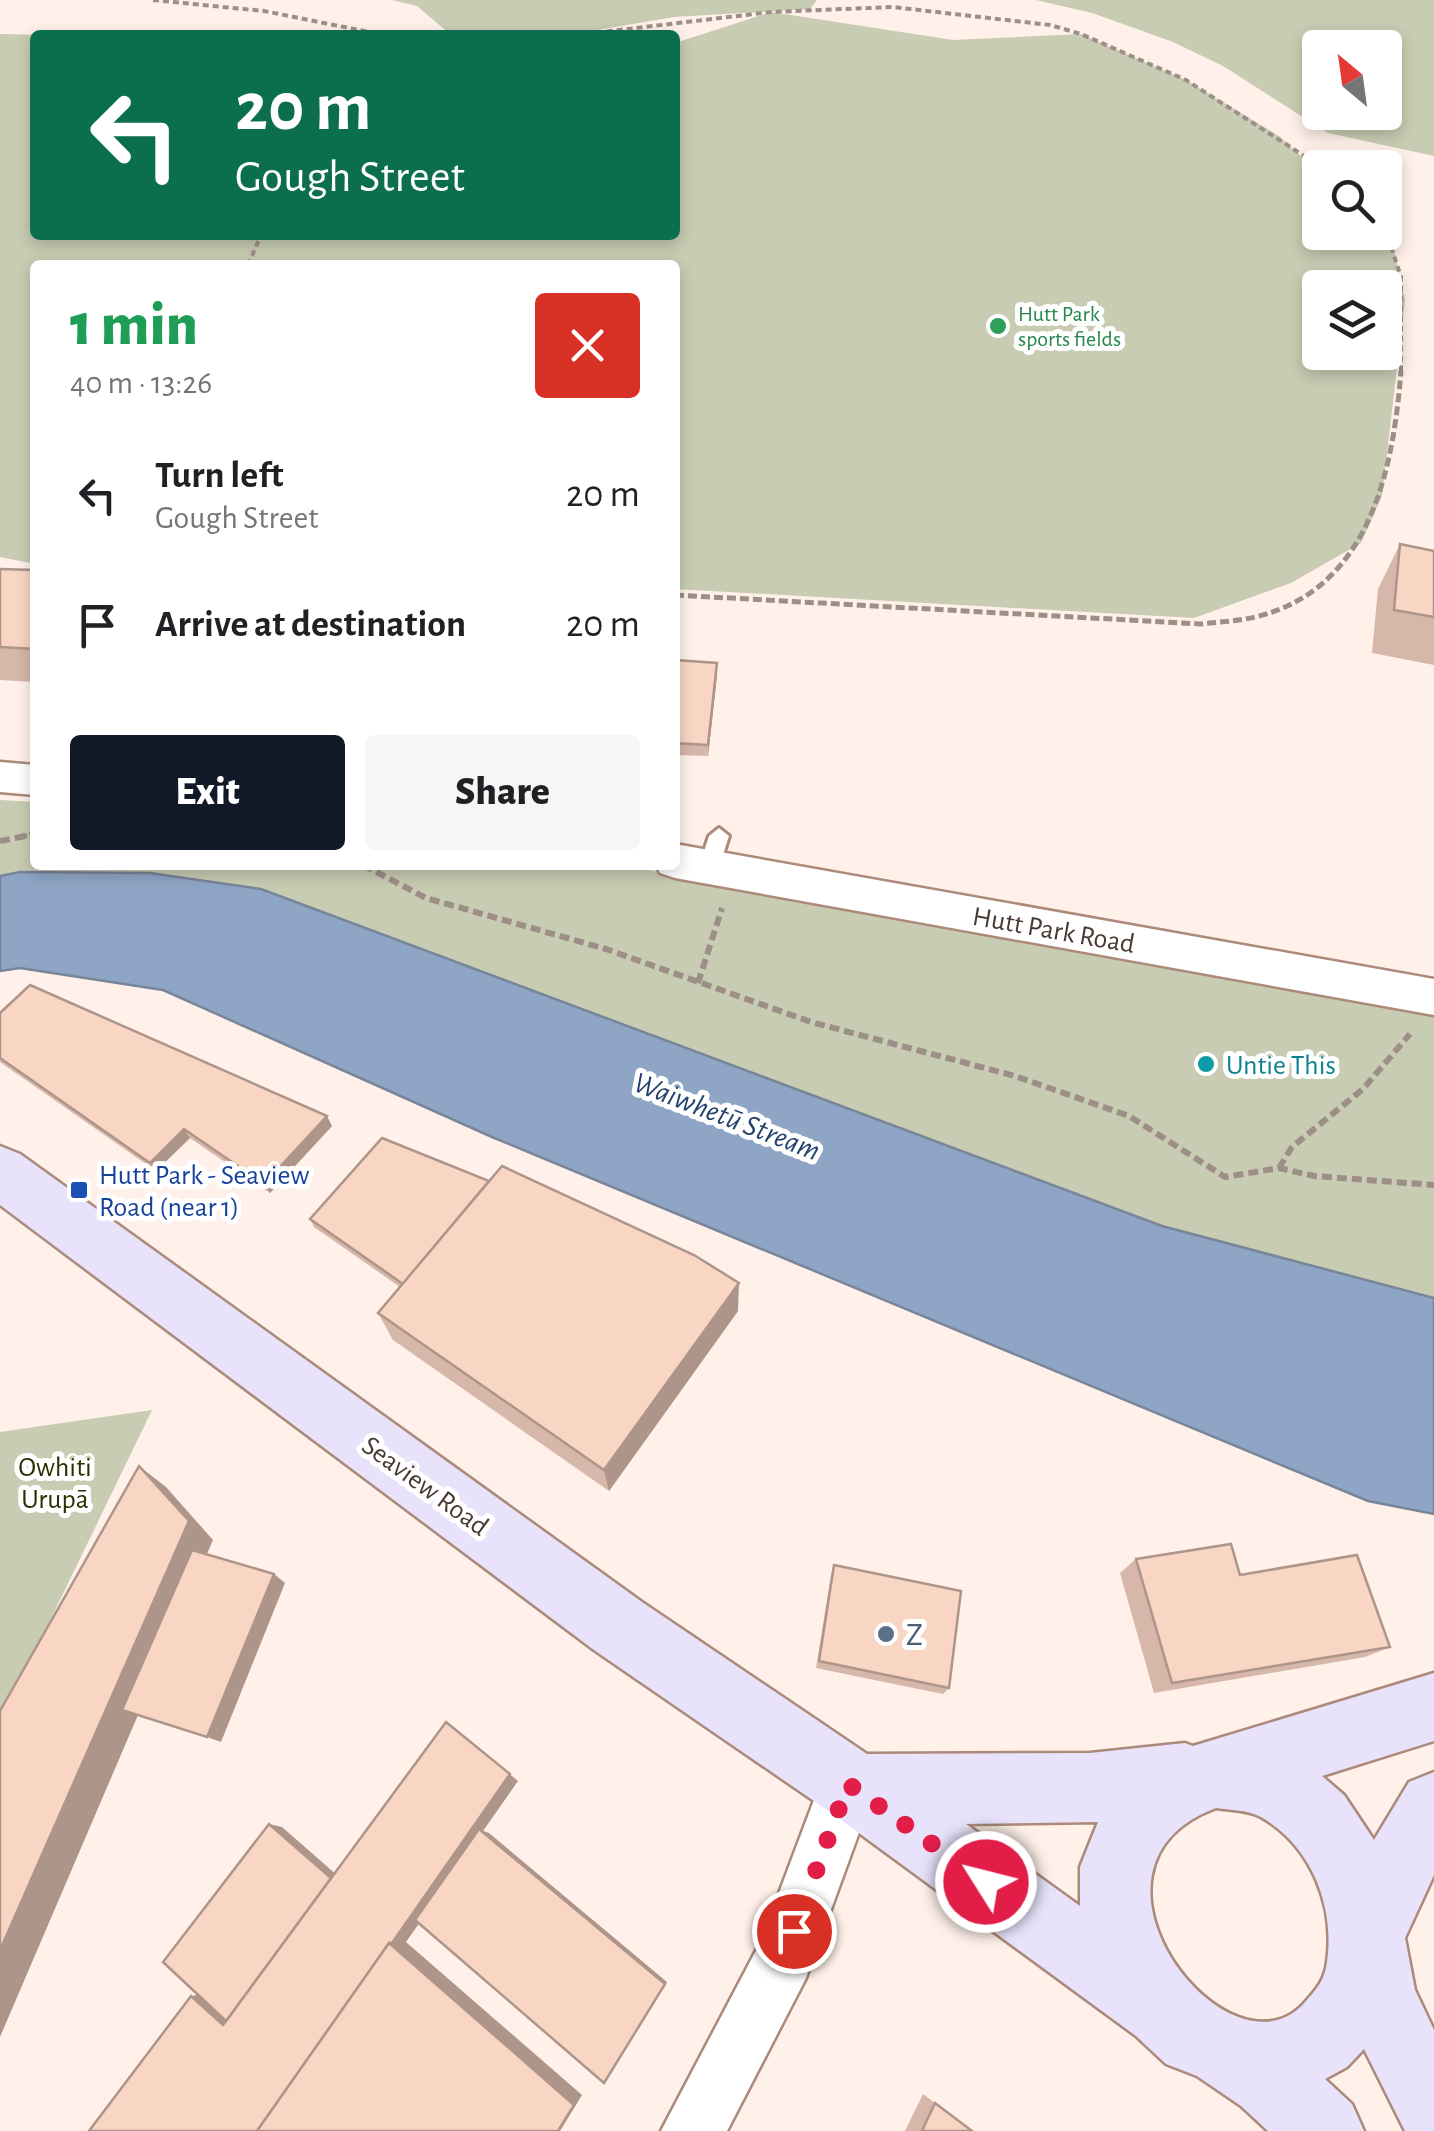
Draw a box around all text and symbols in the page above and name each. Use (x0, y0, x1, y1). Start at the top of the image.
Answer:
north arrow (1302, 30, 1402, 130)
map controls (1302, 30, 1402, 370)
icon: left (70, 70, 200, 200)
text: 20 m (235, 73, 372, 143)
button: search (1302, 150, 1402, 250)
text: Gough Street (235, 155, 465, 200)
button: layers (1302, 270, 1402, 370)
button: close (535, 293, 640, 398)
text: 1 min (70, 296, 198, 356)
place label: Hutt Park sports fields (1018, 303, 1121, 350)
marker: Hutt Park sports fields (987, 315, 1009, 337)
text: 40 m · 13:26 (70, 367, 212, 399)
text: Turn left (155, 457, 283, 495)
icon: left (70, 468, 125, 523)
text: 20 m (566, 476, 640, 514)
text: Gough Street (155, 502, 318, 534)
icon: arrive (70, 598, 125, 653)
text: Arrive at destination (155, 606, 466, 644)
text: 20 m (566, 606, 640, 644)
button: Exit (70, 735, 345, 850)
button: Share (365, 735, 640, 850)
street label: Hutt Park Road (970, 903, 1137, 959)
place label: Untie This (1226, 1052, 1336, 1080)
marker: Untie This (1195, 1053, 1217, 1075)
water label: Waiwhetū Stream (629, 1068, 824, 1166)
place label: Hutt Park - Seaview Road (near 1) (99, 1162, 309, 1222)
marker: Hutt Park - Seaview Road (near 1) (68, 1179, 90, 1201)
street label: Seaview Road (356, 1432, 493, 1542)
park label: Owhiti Urupā (18, 1454, 92, 1514)
place label: Z (906, 1619, 923, 1651)
marker: Z (875, 1623, 897, 1645)
position arrow (934, 1830, 1038, 1934)
pin (752, 1889, 837, 1974)
icon: arrive (767, 1904, 822, 1959)

